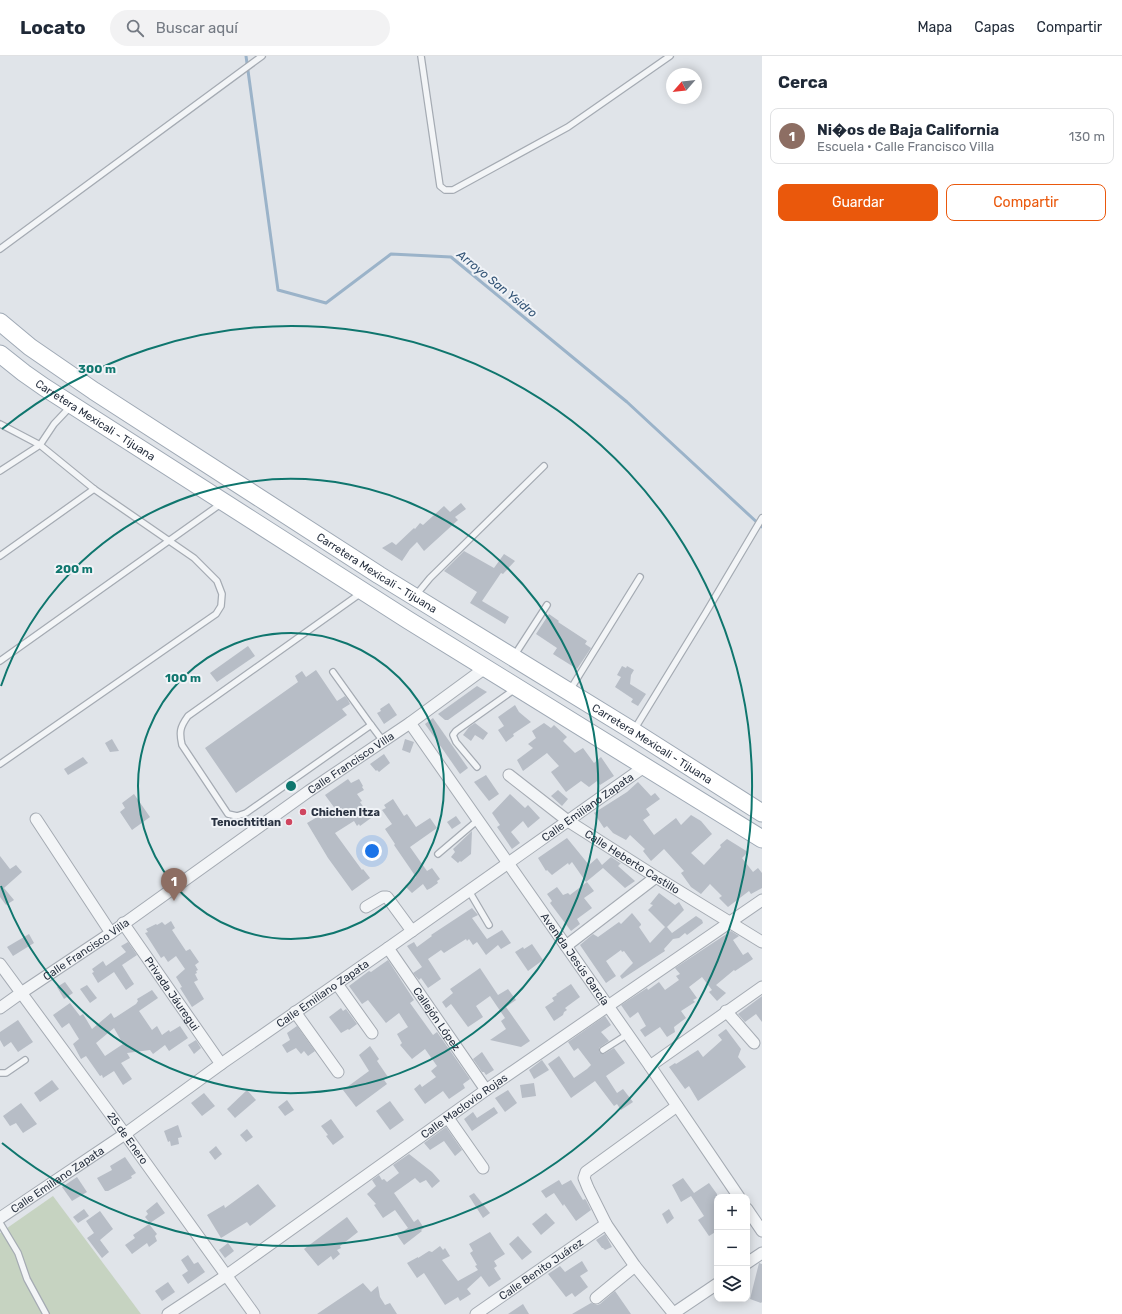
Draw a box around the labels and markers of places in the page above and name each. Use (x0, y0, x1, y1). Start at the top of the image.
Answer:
centre of rings (284, 779, 298, 793)
place label: Chichen Itza (311, 806, 380, 819)
marker: Chichen Itza (298, 807, 308, 817)
place label: Tenochtitlan (211, 816, 281, 829)
marker: Tenochtitlan (284, 817, 294, 827)
pin: 1 (161, 868, 187, 901)

